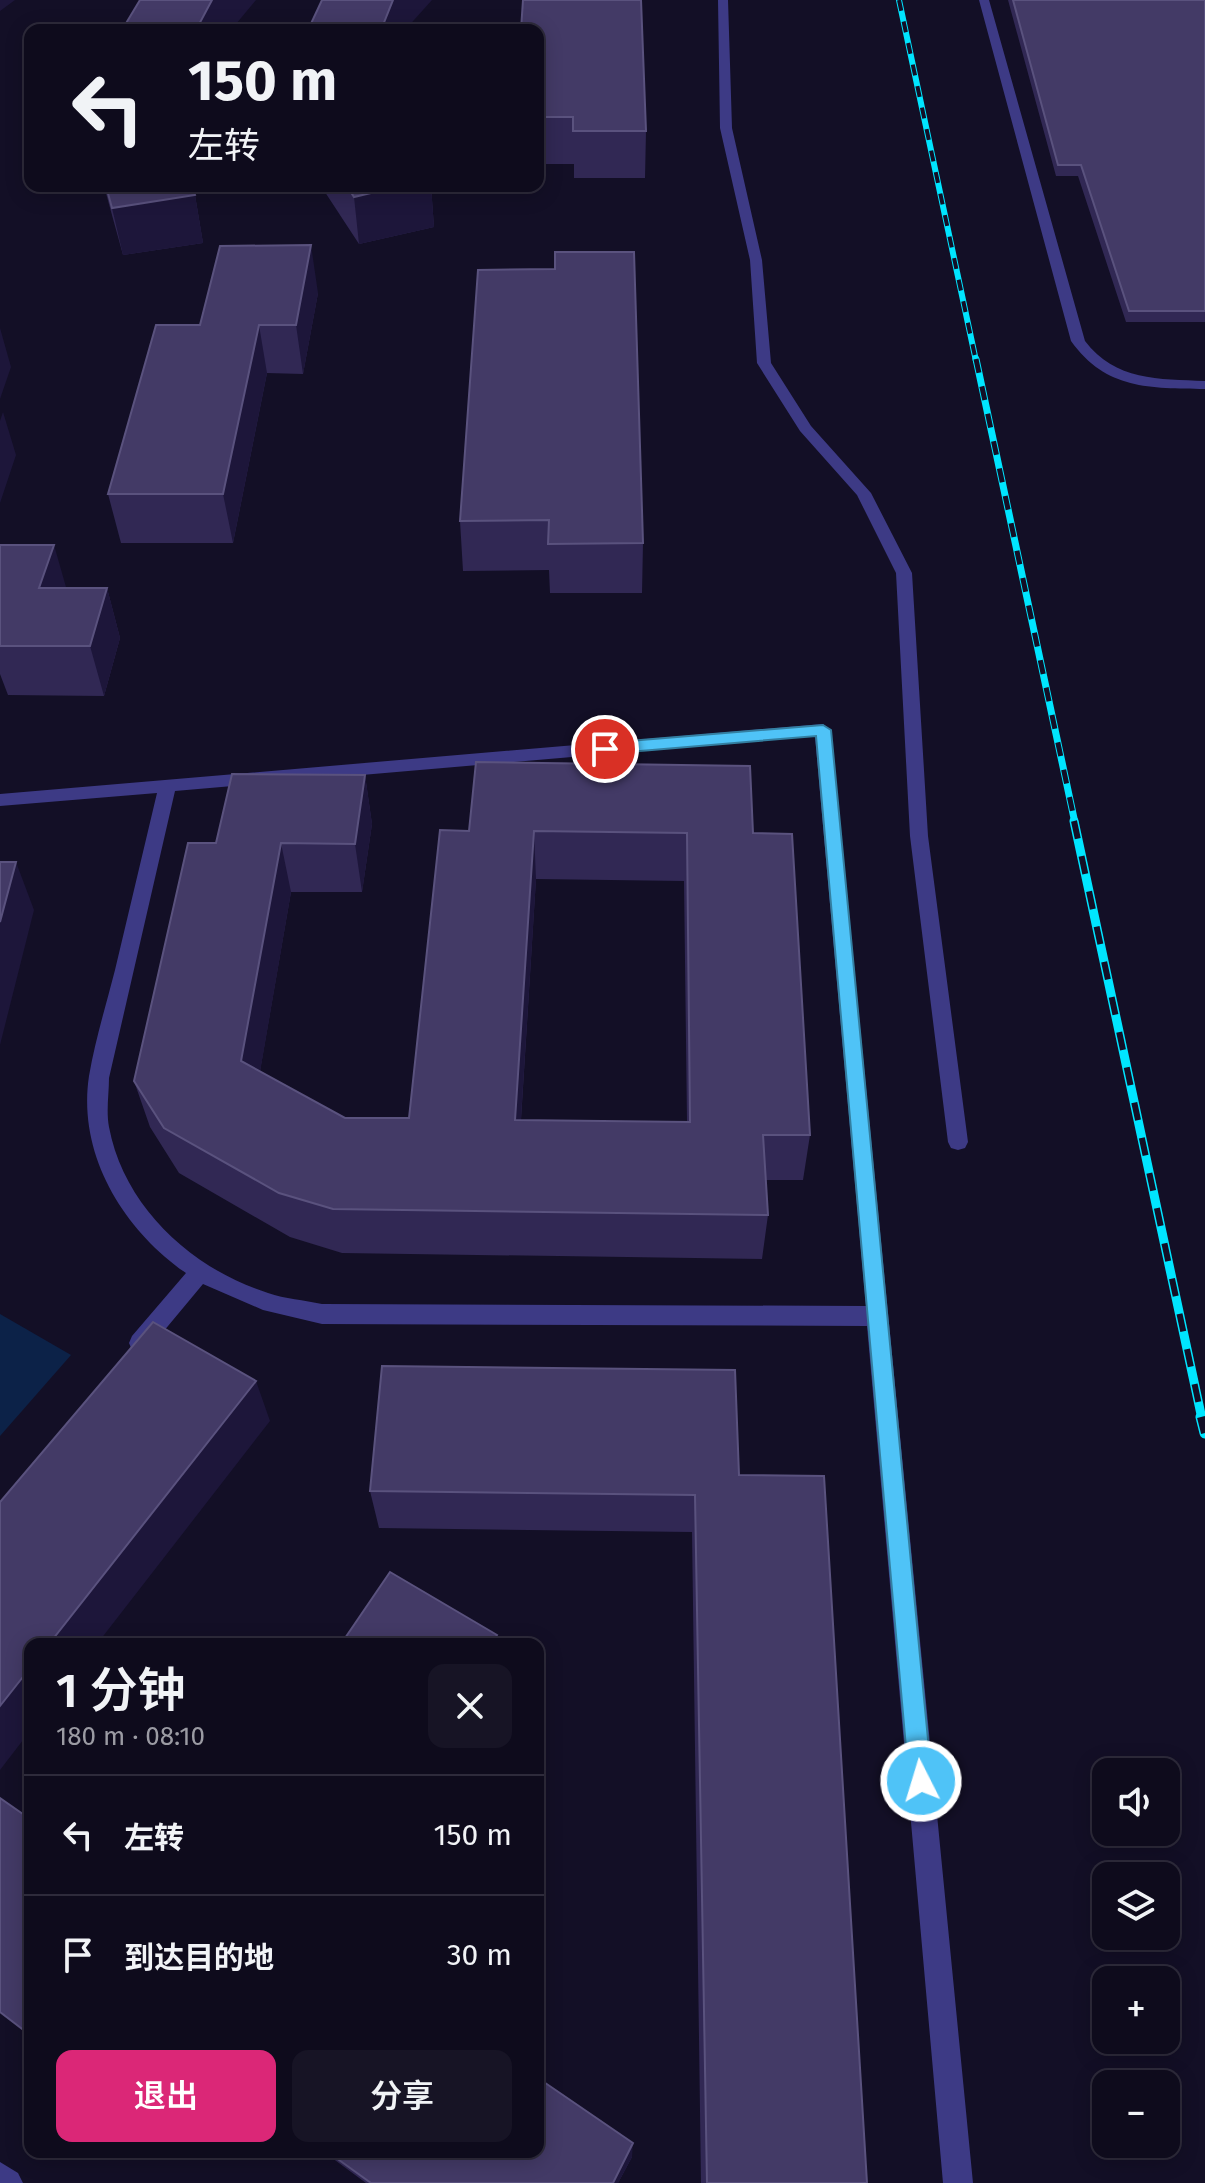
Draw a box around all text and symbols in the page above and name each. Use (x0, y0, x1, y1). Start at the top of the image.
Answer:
text: 150 m (188, 48, 337, 115)
icon: left (56, 56, 160, 160)
text: 左转 (188, 124, 260, 168)
pin (571, 715, 639, 783)
icon: arrive (583, 727, 627, 771)
text: 1 分钟 (56, 1662, 186, 1720)
button: close (428, 1664, 512, 1748)
text: 180 m · 08:10 (56, 1721, 205, 1752)
position arrow (879, 1739, 963, 1823)
map controls (1092, 1758, 1180, 2158)
button: sound (1092, 1758, 1180, 1846)
icon: left (56, 1813, 100, 1857)
text: 150 m (434, 1817, 512, 1853)
text: 左转 (124, 1820, 184, 1856)
button: layers (1092, 1862, 1180, 1950)
icon: arrive (56, 1933, 100, 1977)
text: 30 m (447, 1937, 512, 1973)
text: 到达目的地 (124, 1940, 274, 1976)
button: + (1092, 1966, 1180, 2054)
button: 退出 (56, 2050, 276, 2142)
button: 分享 (292, 2050, 512, 2142)
button: − (1092, 2070, 1180, 2158)

